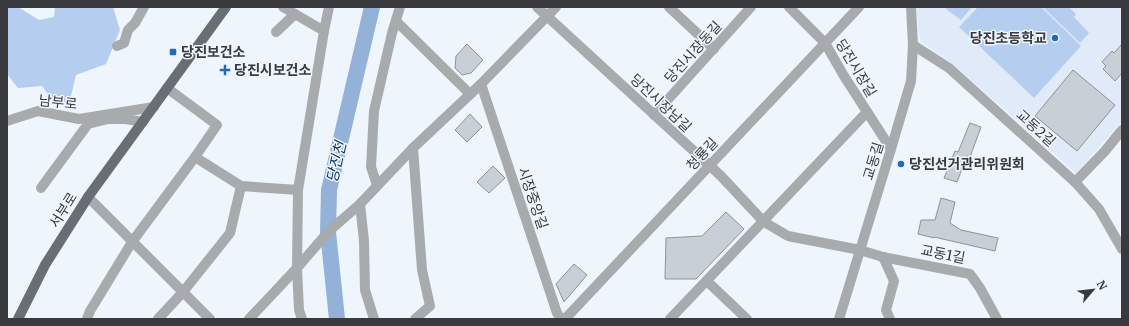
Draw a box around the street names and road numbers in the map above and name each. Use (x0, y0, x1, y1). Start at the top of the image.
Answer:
street label: 당진시장동길 (660, 17, 726, 87)
street label: 당진시장길 (832, 36, 880, 100)
street label: 당진시장남길 (627, 70, 695, 136)
street label: 남부로 (38, 91, 78, 113)
street label: 교동2길 (1013, 106, 1059, 150)
street label: 청룡길 (682, 134, 722, 174)
street label: 교동길 (859, 140, 887, 182)
street label: 시장중앙길 (514, 165, 552, 231)
street label: 서부로 (45, 189, 81, 231)
street label: 교동1길 (919, 241, 967, 267)

